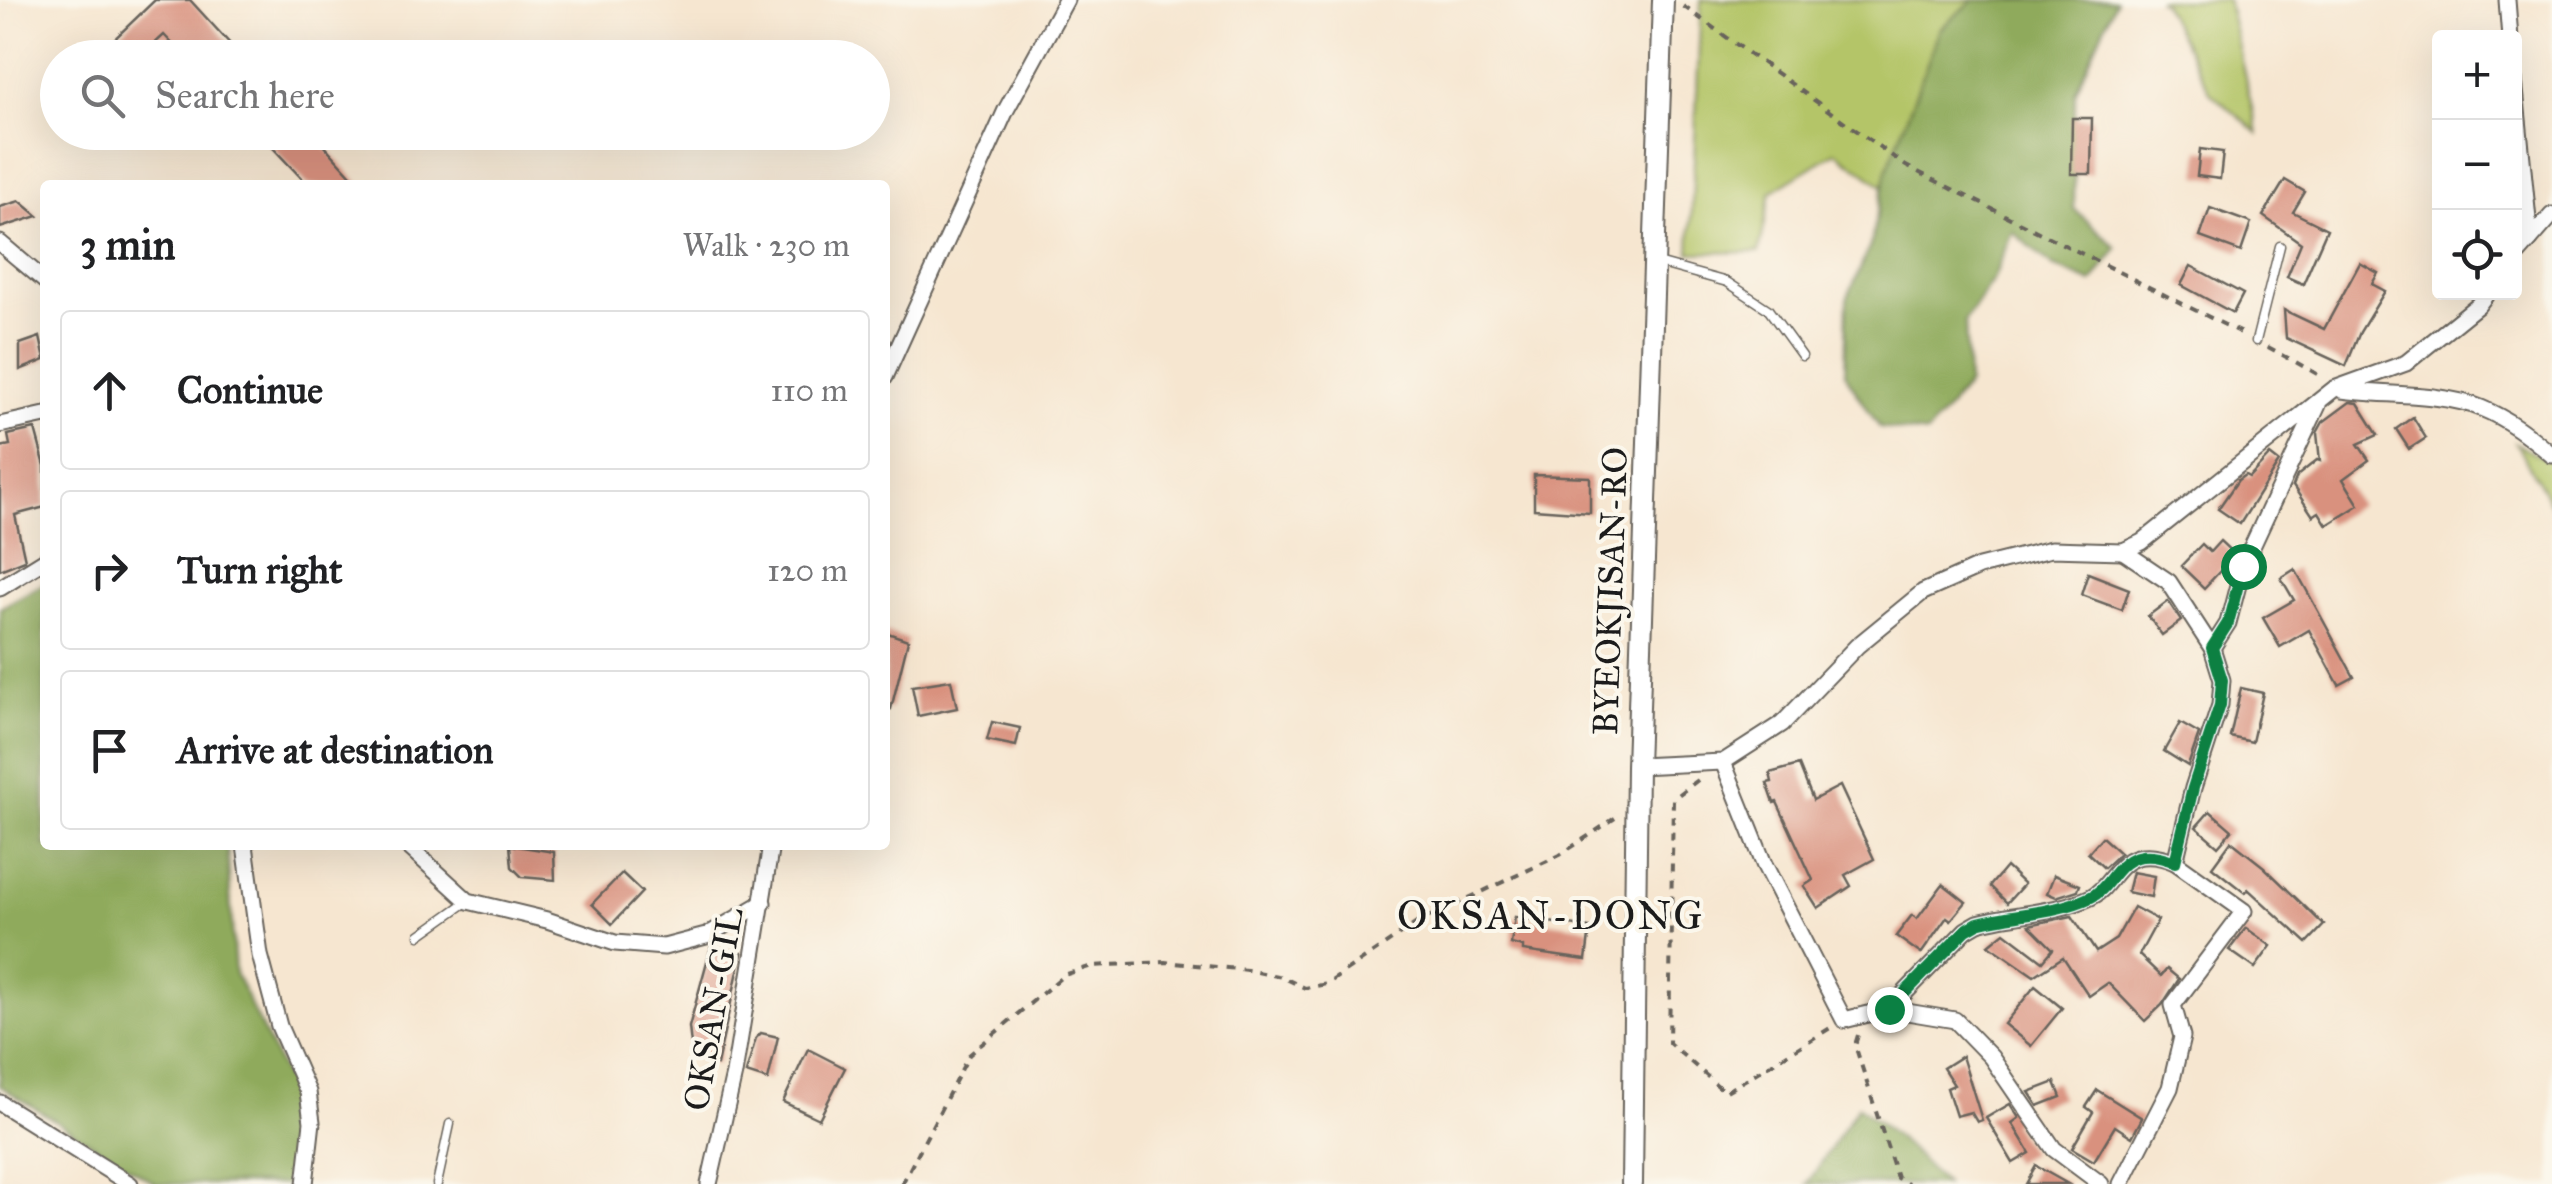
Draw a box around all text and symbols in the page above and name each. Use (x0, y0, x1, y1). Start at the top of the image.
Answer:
map controls (2432, 30, 2522, 300)
button: + (2432, 30, 2522, 120)
search box (40, 40, 890, 150)
icon: search (75, 68, 130, 123)
text: Search here (155, 72, 335, 118)
button: − (2432, 120, 2522, 210)
button: locate (2432, 210, 2522, 300)
text: 3 min (80, 219, 175, 271)
text: Walk · 230 m (682, 226, 850, 265)
icon: ahead (82, 363, 137, 418)
text: Continue (177, 367, 323, 413)
text: 110 m (770, 371, 848, 410)
street label: BYEOKJISAN-RO (1584, 446, 1637, 736)
icon: right (82, 543, 137, 598)
route start (2221, 544, 2267, 590)
text: Turn right (177, 547, 343, 593)
text: 120 m (767, 551, 848, 590)
icon: arrive (82, 723, 137, 778)
text: Arrive at destination (177, 727, 494, 773)
district label: OKSAN-DONG (1397, 891, 1705, 940)
street label: OKSAN-GIL (674, 904, 753, 1114)
route end (1867, 987, 1913, 1033)

